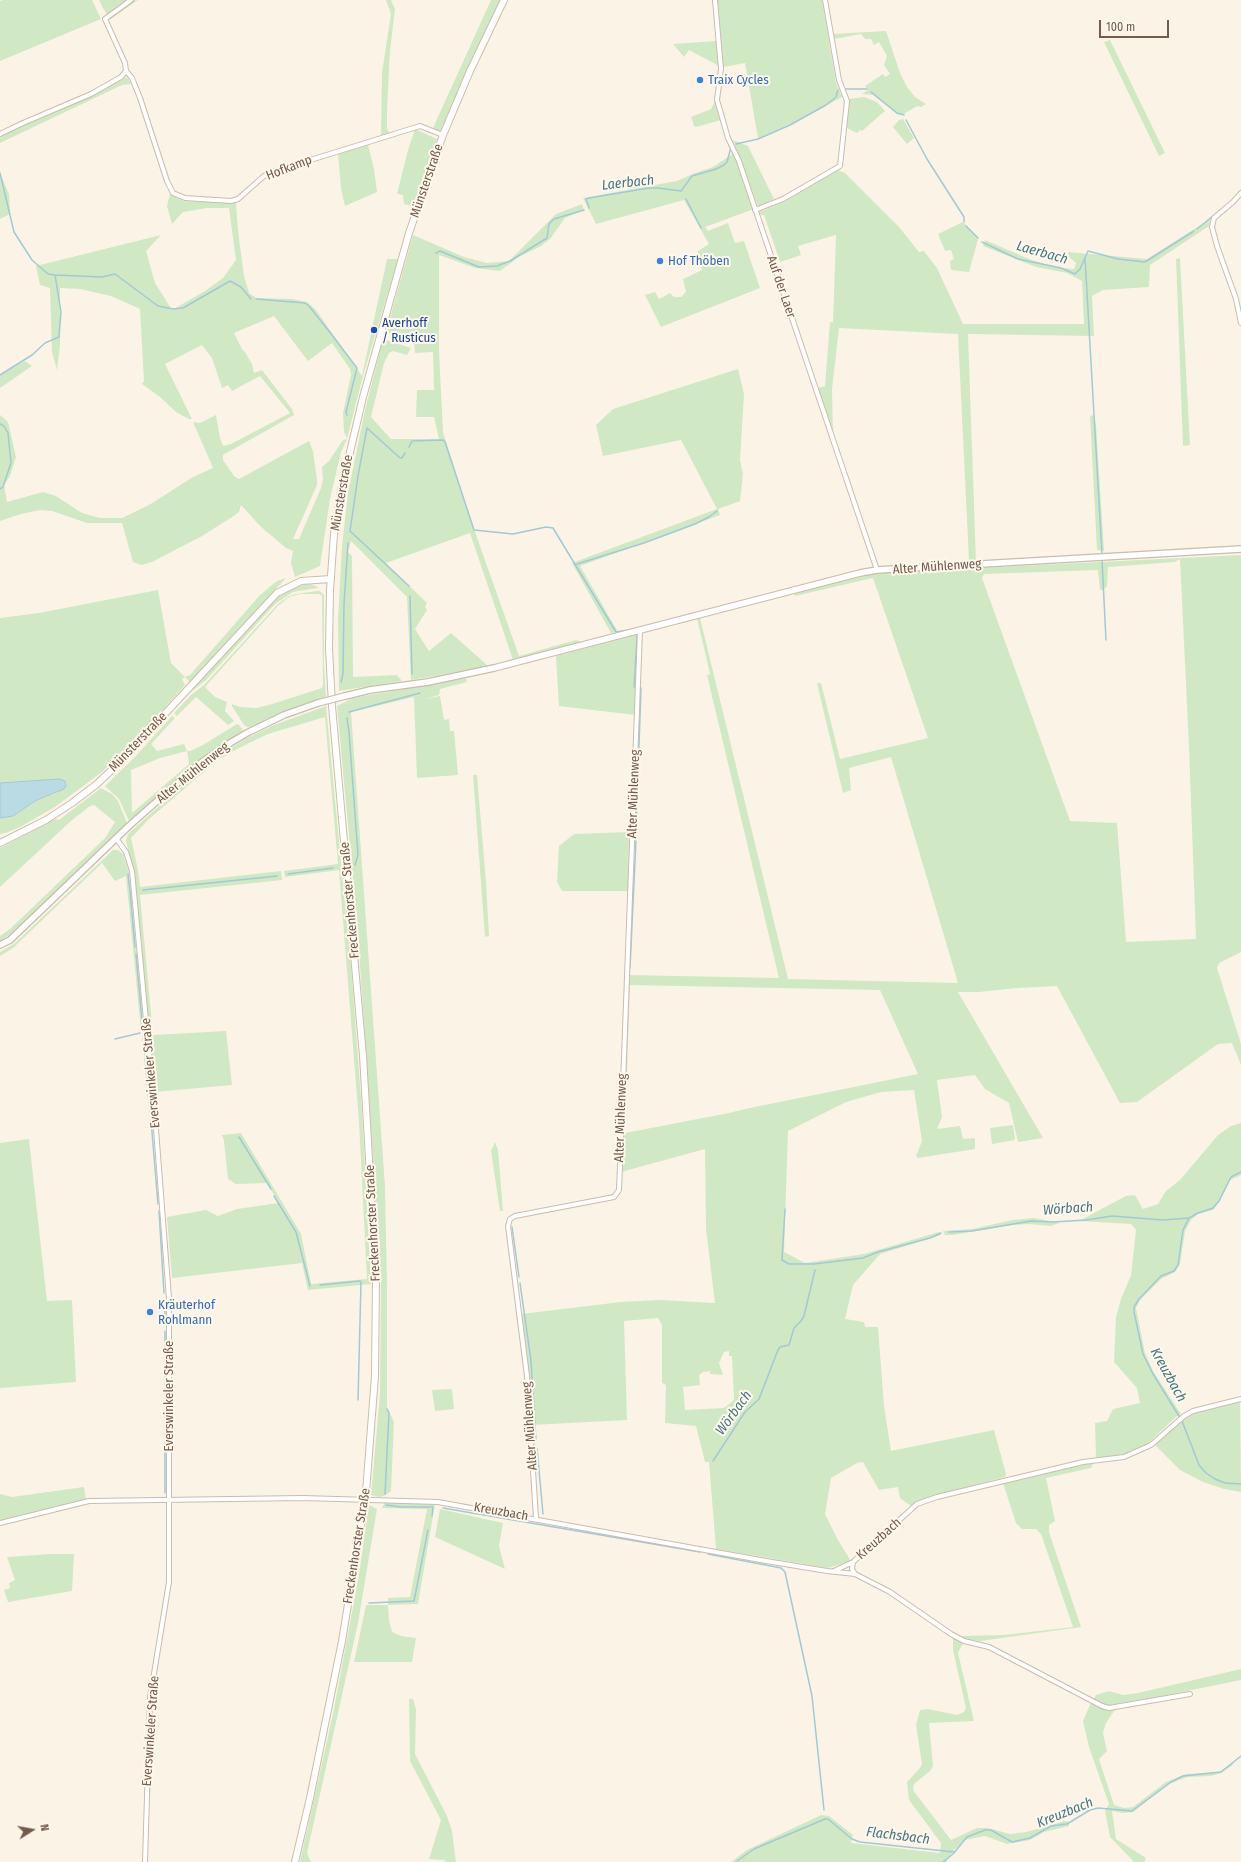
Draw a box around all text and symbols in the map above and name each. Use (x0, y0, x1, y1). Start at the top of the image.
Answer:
scale bar (1101, 12, 1171, 38)
text: 100 m (1106, 20, 1135, 34)
place label: Traix Cycles (708, 72, 769, 88)
marker: Traix Cycles (695, 75, 705, 85)
street label: Münsterstraße (407, 142, 447, 220)
street label: Hofkamp (264, 152, 314, 184)
water label: Laerbach (601, 172, 655, 194)
water label: Laerbach (1014, 238, 1070, 268)
place label: Hof Thöben (668, 253, 730, 269)
street label: Auf der Laer (763, 254, 799, 320)
marker: Hof Thöben (655, 256, 665, 266)
place label: Averhoff / Rusticus (382, 315, 436, 346)
marker: Averhoff / Rusticus (369, 325, 379, 335)
street label: Münsterstraße (328, 454, 356, 532)
street label: Alter Mühlenweg (892, 556, 982, 578)
street label: Münsterstraße (106, 709, 170, 775)
street label: Alter Mühlenweg (154, 739, 232, 807)
street label: Alter Mühlenweg (625, 749, 643, 839)
street label: Freckenhorster Straße (337, 841, 363, 959)
street label: Everswinkeler Straße (138, 1017, 164, 1129)
street label: Alter Mühlenweg (612, 1073, 630, 1163)
street label: Freckenhorster Straße (362, 1164, 384, 1282)
water label: Wörbach (1042, 1199, 1094, 1219)
place label: Kräuterhof Rohlmann (158, 1297, 215, 1328)
marker: Kräuterhof Rohlmann (145, 1307, 155, 1317)
street label: Everswinkeler Straße (161, 1341, 177, 1451)
water label: Kreuzbach (1146, 1345, 1190, 1405)
street label: Alter Mühlenweg (519, 1381, 541, 1471)
water label: Wörbach (712, 1388, 756, 1438)
street label: Freckenhorster Straße (340, 1487, 374, 1605)
street label: Kreuzbach (473, 1500, 529, 1524)
street label: Kreuzbach (853, 1515, 905, 1563)
street label: Everswinkeler Straße (139, 1675, 163, 1787)
water label: Kreuzbach (1034, 1794, 1096, 1832)
north arrow (12, 1810, 52, 1850)
text: N (37, 1823, 51, 1832)
water label: Flachsbach (865, 1824, 931, 1848)

